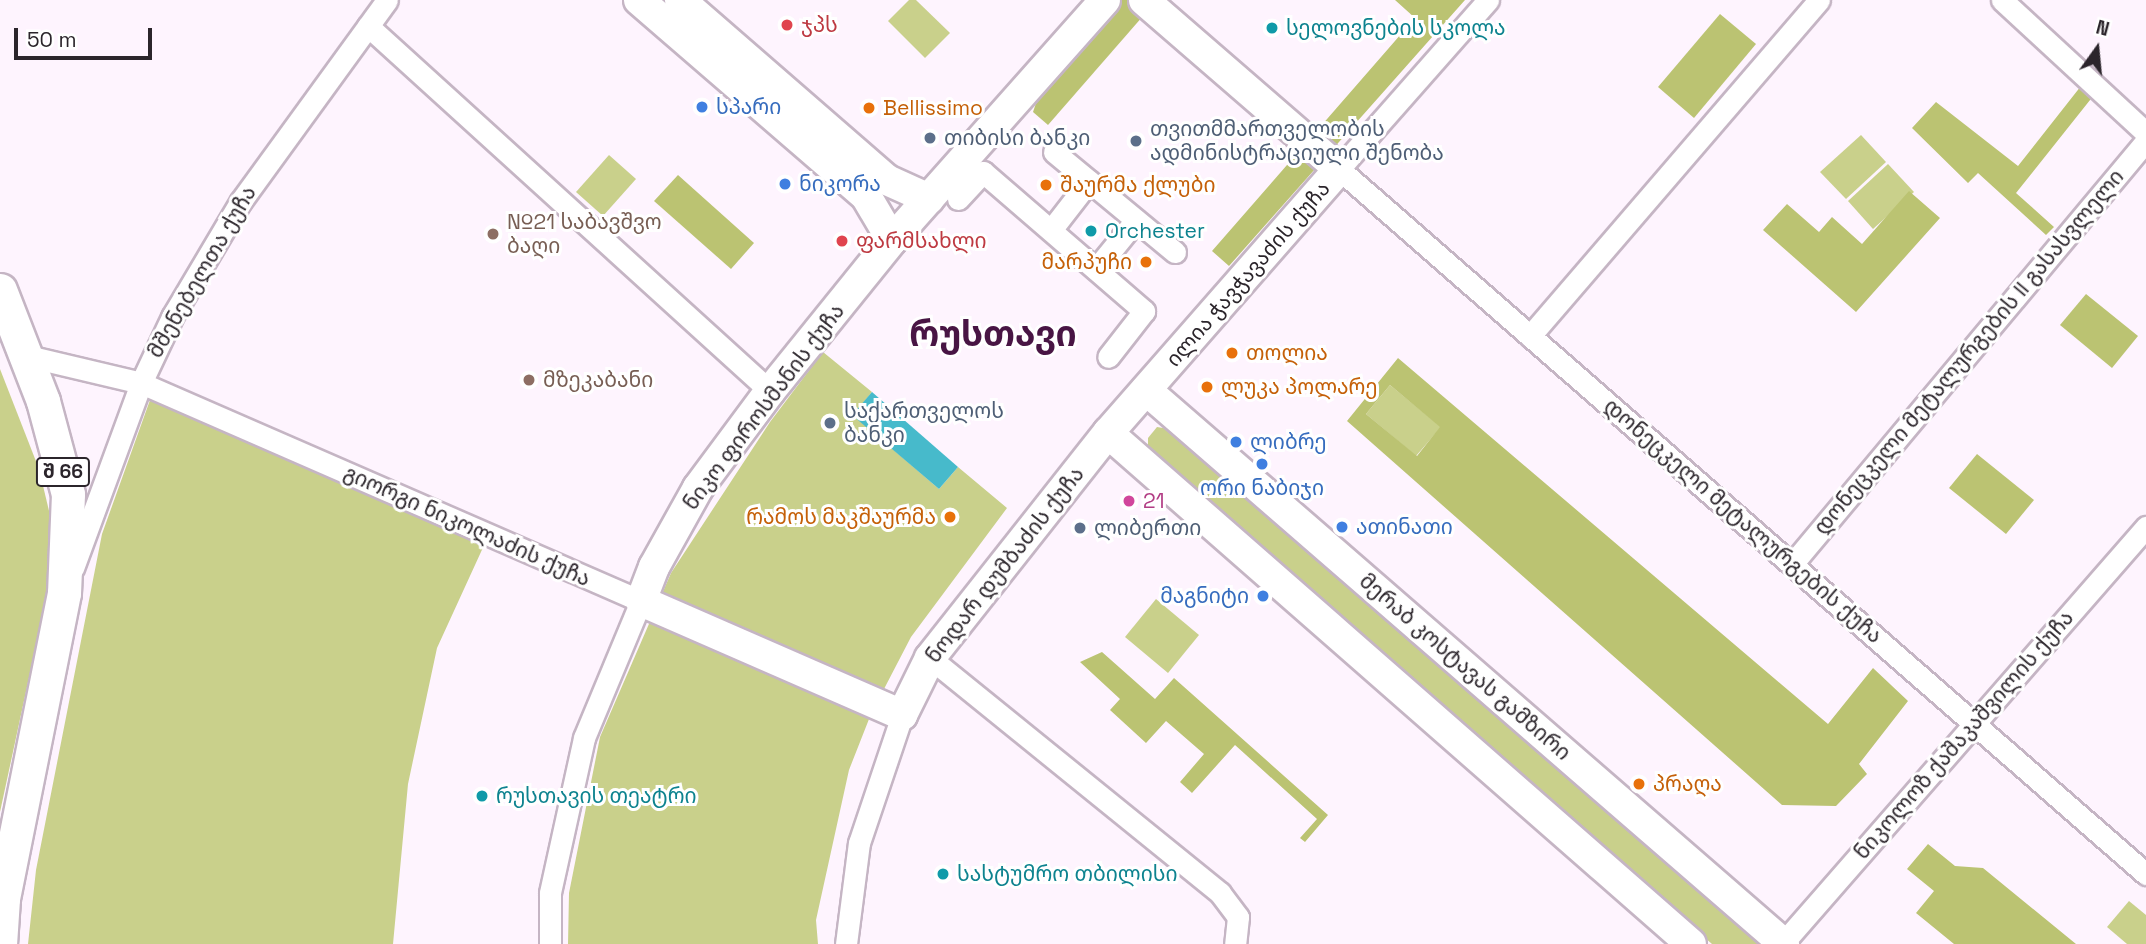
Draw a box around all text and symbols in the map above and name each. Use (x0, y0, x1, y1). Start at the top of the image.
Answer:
place label: ჯპს (801, 12, 838, 38)
scale bar (18, 14, 156, 58)
north arrow (2062, 14, 2132, 84)
place label: სელოვნების სკოლა (1286, 15, 1506, 41)
text: N (2093, 15, 2112, 42)
marker: ჯპს (779, 17, 795, 33)
marker: სელოვნების სკოლა (1264, 20, 1280, 36)
text: 50 m (27, 26, 77, 53)
place label: სპარი (716, 94, 781, 120)
place label: Bellissimo (883, 95, 983, 121)
marker: სპარი (694, 99, 710, 115)
marker: Bellissimo (861, 100, 877, 116)
place label: თვითმმართველობის ადმინისტრაციული შენობა (1150, 116, 1444, 166)
place label: თიბისი ბანკი (944, 125, 1090, 151)
marker: თიბისი ბანკი (922, 130, 938, 146)
marker: თვითმმართველობის ადმინისტრაციული შენობა (1128, 133, 1144, 149)
street label: დონეცკელი მეტალურგების II გასასვლელი (1809, 164, 2129, 540)
place label: ნიკორა (799, 171, 881, 197)
place label: შაურმა ქლუბი (1060, 172, 1215, 198)
marker: ნიკორა (777, 176, 793, 192)
street label: ილია ჭავჭავაძის ქუჩა (1161, 176, 1335, 372)
marker: შაურმა ქლუბი (1038, 177, 1054, 193)
street label: მშენებელთა ქუჩა (143, 182, 261, 362)
place label: №21 საბავშვო ბაღი (507, 209, 662, 259)
place label: Orchester (1105, 218, 1205, 244)
marker: Orchester (1083, 223, 1099, 239)
marker: №21 საბავშვო ბაღი (485, 226, 501, 242)
place label: ფარმსახლი (856, 228, 987, 254)
marker: ფარმსახლი (834, 233, 850, 249)
place label: მარპუჩი (1042, 249, 1132, 275)
marker: მარპუჩი (1138, 254, 1154, 270)
street label: ნიკო ფიროსმანის ქუჩა (678, 299, 850, 515)
district label: რუსთავი (909, 313, 1077, 355)
place label: თოლია (1246, 340, 1328, 366)
marker: თოლია (1224, 345, 1240, 361)
place label: მზეკაბანი (543, 367, 653, 393)
marker: მზეკაბანი (521, 372, 537, 388)
place label: ლუკა პოლარე (1221, 374, 1378, 400)
marker: ლუკა პოლარე (1199, 379, 1215, 395)
street label: დონეცკელი მეტალურგების ქუჩა (1599, 393, 1887, 649)
place label: საქართველოს ბანკი (844, 398, 1004, 448)
marker: საქართველოს ბანკი (822, 415, 838, 431)
place label: ლიბრე (1250, 429, 1327, 455)
marker: ლიბრე (1228, 434, 1244, 450)
marker: ორი ნაბიჯი (1254, 456, 1270, 472)
road number: შ 66 (35, 457, 91, 488)
street label: გიორგი ნიკოლაძის ქუჩა (340, 460, 594, 592)
street label: ნოდარ დუმბაძის ქუჩა (921, 462, 1089, 668)
place label: ორი ნაბიჯი (1200, 475, 1324, 501)
place label: 21 (1143, 488, 1164, 514)
marker: 21 (1121, 493, 1137, 509)
place label: რამოს მაკშაურმა (746, 504, 936, 530)
marker: რამოს მაკშაურმა (942, 509, 958, 525)
place label: ათინათი (1356, 514, 1453, 540)
place label: ლიბერთი (1094, 515, 1201, 541)
marker: ათინათი (1334, 519, 1350, 535)
marker: ლიბერთი (1072, 520, 1088, 536)
street label: მერაბ კოსტავას გამზირი (1354, 568, 1576, 766)
place label: მაგნიტი (1160, 583, 1249, 609)
marker: მაგნიტი (1255, 588, 1271, 604)
street label: ნიკოლოზ ქაშაკაშვილის ქუჩა (1849, 605, 2079, 865)
place label: პრაღა (1653, 771, 1722, 797)
marker: პრაღა (1631, 776, 1647, 792)
place label: რუსთავის თეატრი (496, 783, 697, 809)
marker: რუსთავის თეატრი (474, 788, 490, 804)
place label: სასტუმრო თბილისი (957, 861, 1178, 887)
marker: სასტუმრო თბილისი (935, 866, 951, 882)

